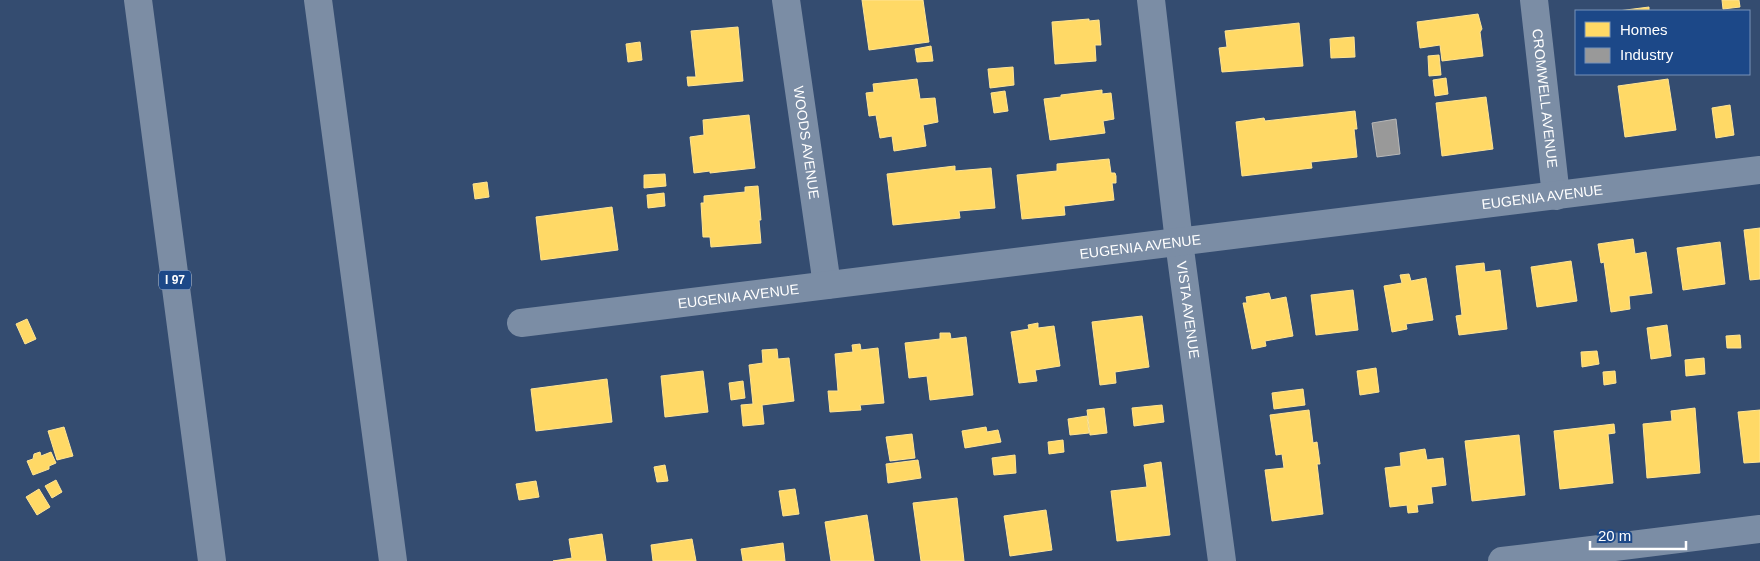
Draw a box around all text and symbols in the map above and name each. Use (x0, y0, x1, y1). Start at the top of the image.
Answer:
legend (1575, 10, 1750, 75)
text: Homes (1620, 21, 1668, 38)
street label: CROMWELL AVENUE (1529, 28, 1561, 169)
text: Industry (1620, 46, 1674, 63)
street label: WOODS AVENUE (790, 85, 823, 200)
street label: EUGENIA AVENUE (1481, 181, 1604, 212)
street label: EUGENIA AVENUE (1079, 231, 1202, 262)
street label: VISTA AVENUE (1174, 260, 1203, 360)
road number: I 97 (159, 270, 191, 290)
street label: EUGENIA AVENUE (677, 281, 800, 312)
scale bar (1590, 518, 1686, 550)
text: 20 m (1598, 527, 1631, 544)

